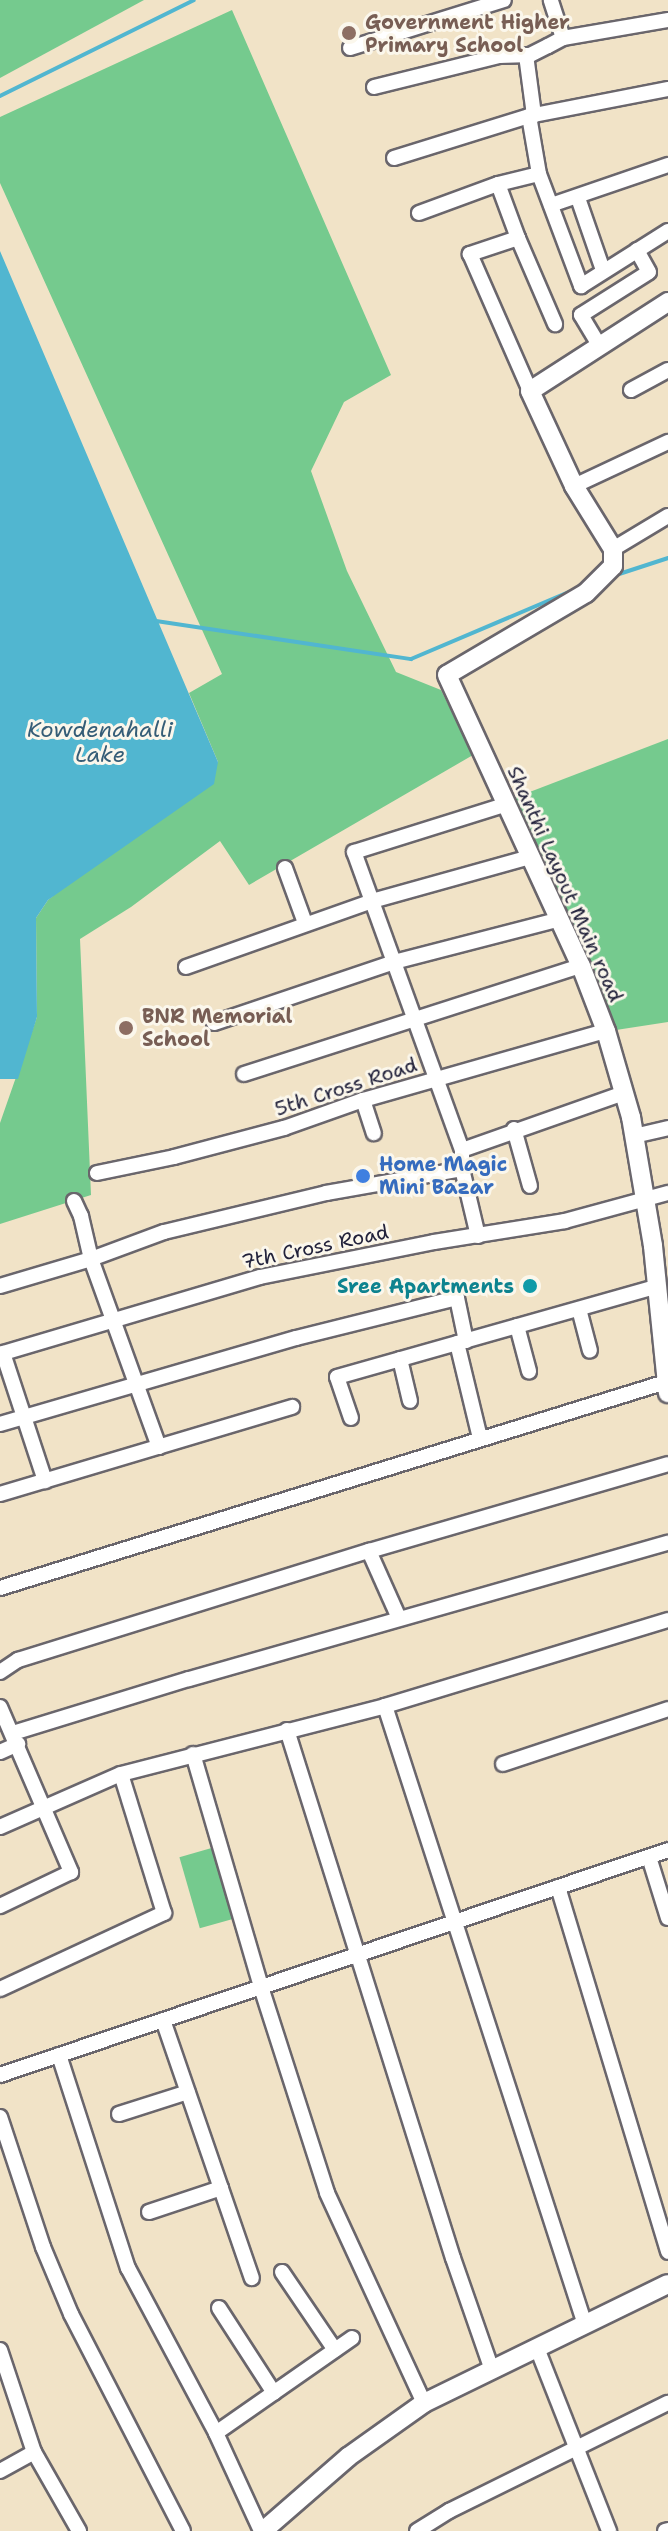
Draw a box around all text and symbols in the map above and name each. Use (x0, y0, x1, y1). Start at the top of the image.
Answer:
place label: Government Higher Primary School (365, 10, 570, 57)
marker: Government Higher Primary School (340, 24, 358, 42)
water label: Kowdenahalli Lake (27, 716, 173, 768)
street label: Shanthi Layout Main road (502, 762, 628, 1006)
place label: BNR Memorial School (142, 1004, 292, 1051)
marker: BNR Memorial School (117, 1019, 135, 1037)
street label: 5th Cross Road (272, 1053, 420, 1121)
place label: Home Magic Mini Bazar (379, 1152, 507, 1199)
marker: Home Magic Mini Bazar (354, 1167, 372, 1185)
street label: 7th Cross Road (239, 1220, 391, 1274)
place label: Sree Apartments (337, 1274, 514, 1298)
marker: Sree Apartments (521, 1277, 539, 1295)

